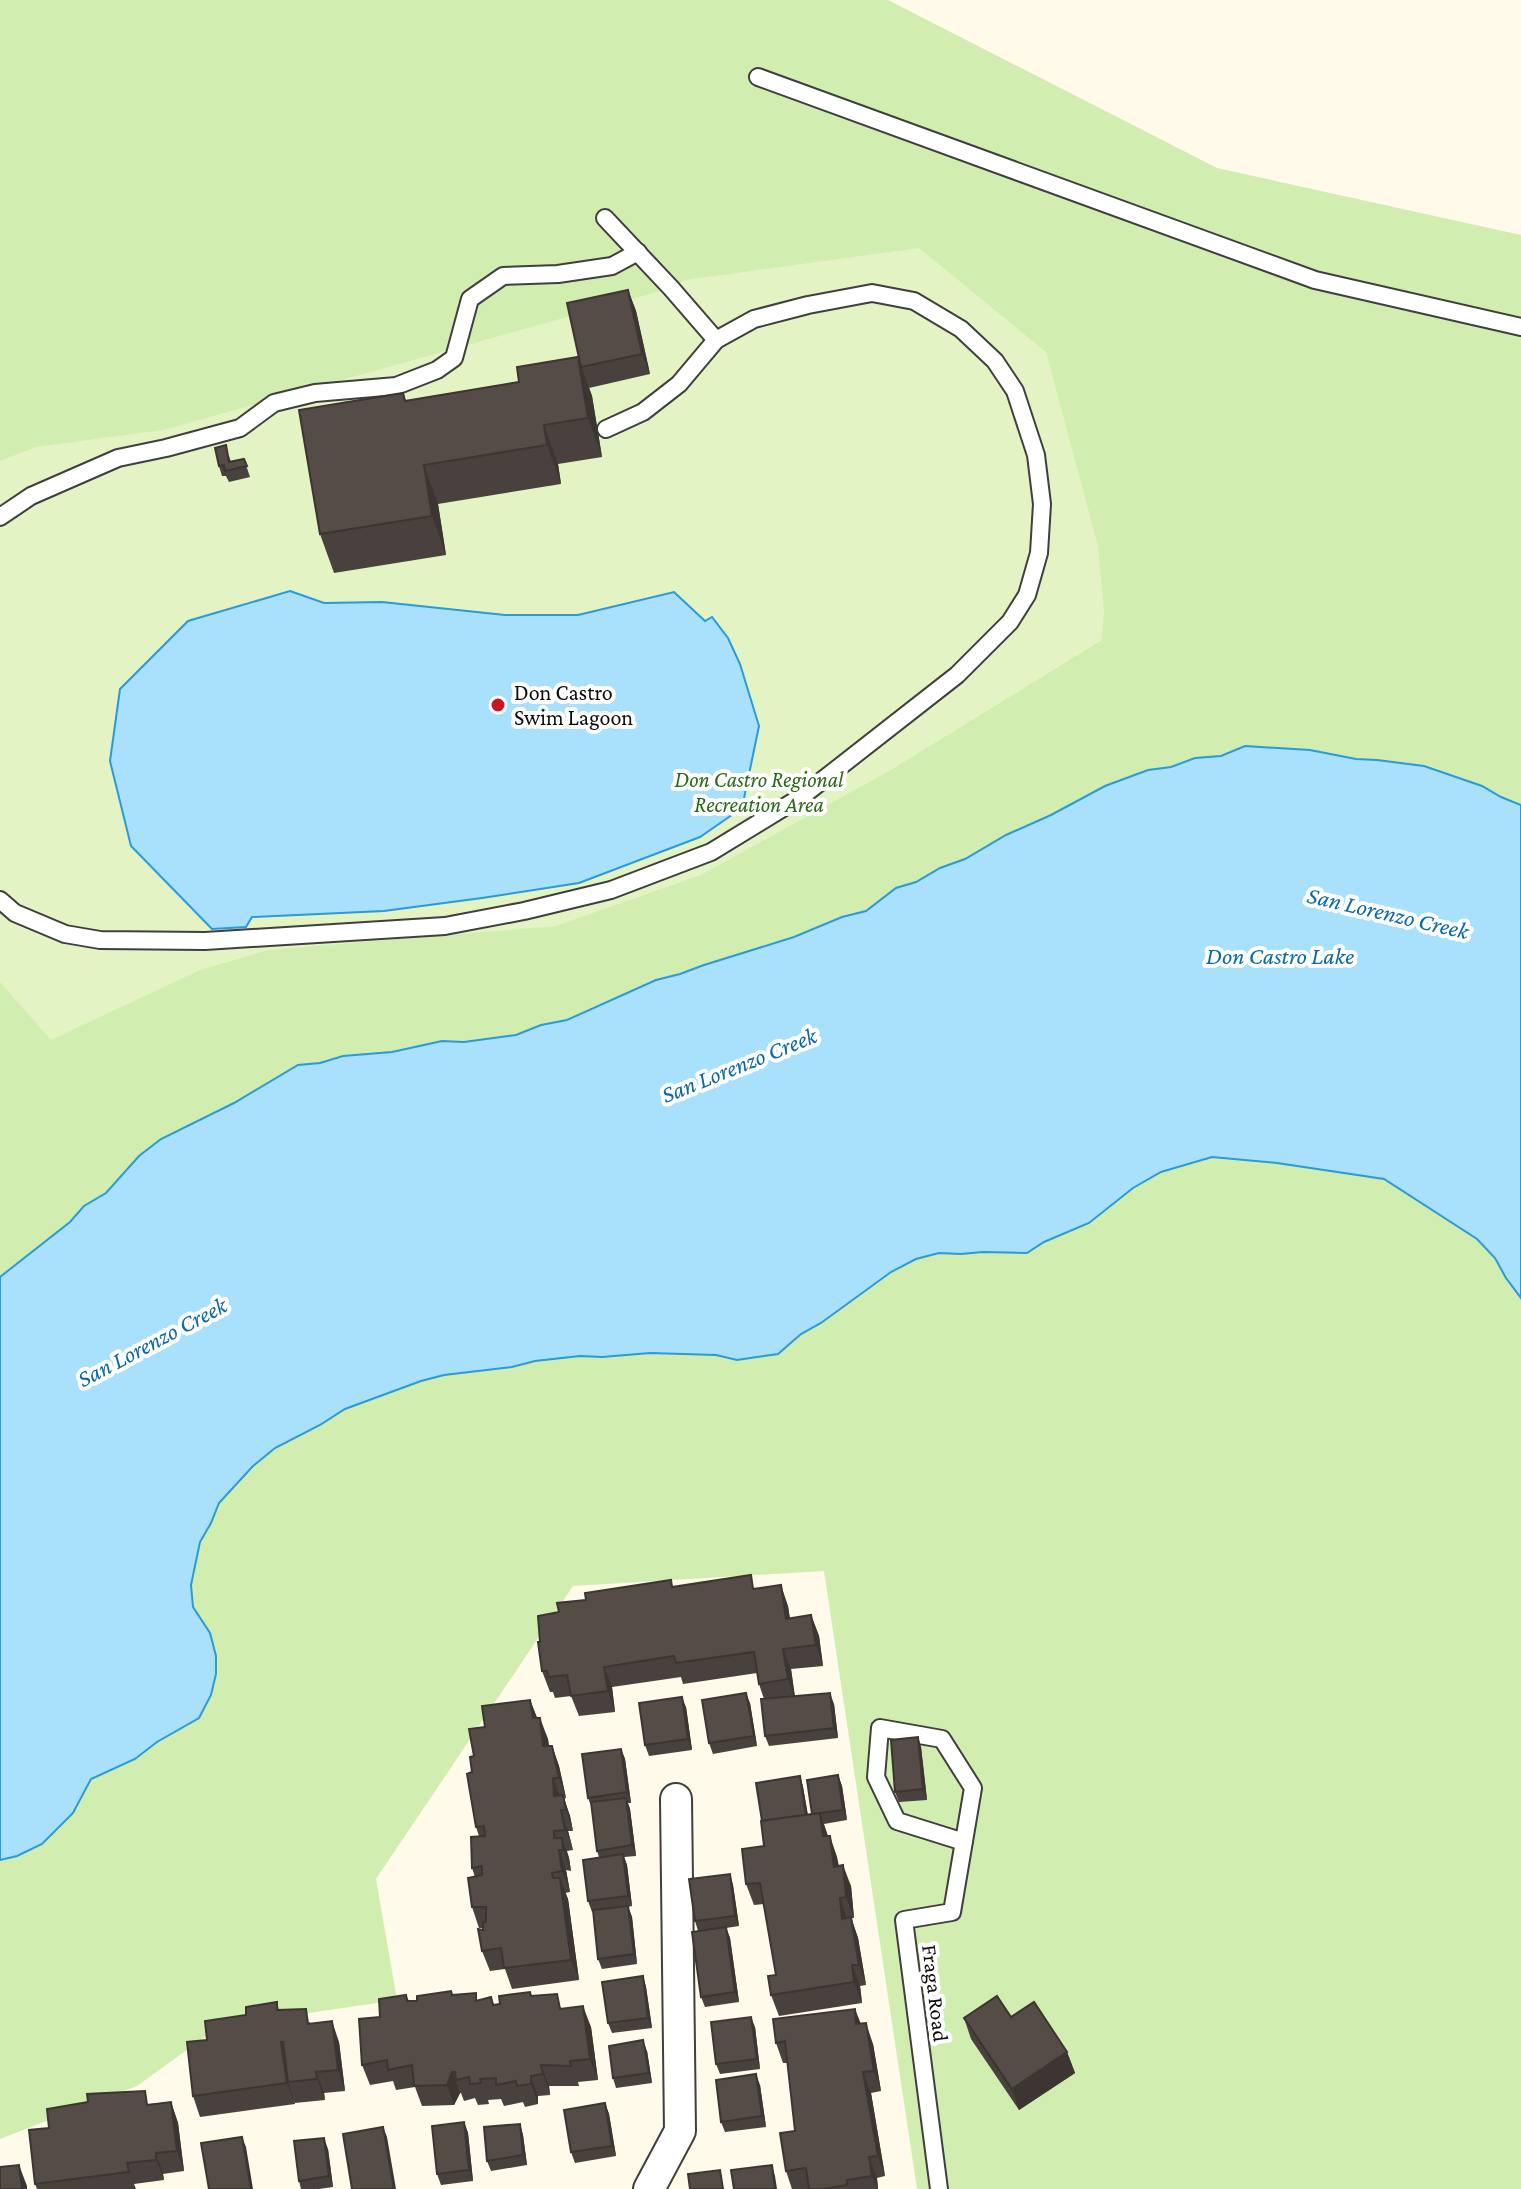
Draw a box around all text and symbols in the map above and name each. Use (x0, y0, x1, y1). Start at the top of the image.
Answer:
place label: Don Castro Swim Lagoon (514, 680, 633, 730)
marker: Don Castro Swim Lagoon (489, 696, 507, 714)
park label: Don Castro Regional Recreation Area (675, 767, 844, 817)
water label: San Lorenzo Creek (1305, 881, 1473, 945)
water label: Don Castro Lake (1206, 942, 1354, 969)
water label: San Lorenzo Creek (657, 1021, 822, 1108)
water label: San Lorenzo Creek (72, 1290, 232, 1392)
street label: Fraga Road (917, 1943, 954, 2044)

